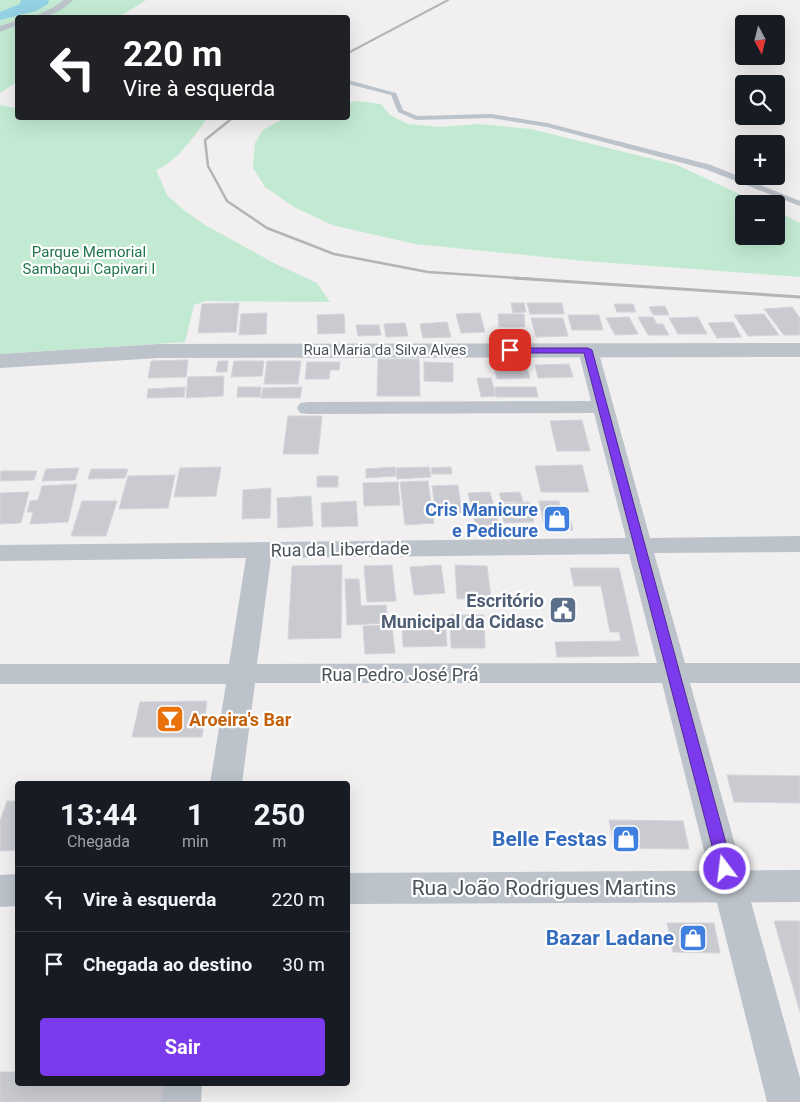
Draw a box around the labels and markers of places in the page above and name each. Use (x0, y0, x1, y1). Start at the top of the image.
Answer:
pin (489, 329, 531, 371)
place label: Cris Manicure e Pedicure (425, 499, 538, 541)
shop icon: Cris Manicure e Pedicure (542, 504, 572, 534)
place label: Escritório Municipal da Cidasc (381, 590, 544, 632)
public building icon: Escritório Municipal da Cidasc (548, 595, 578, 625)
bar icon: Aroeira's Bar (155, 704, 185, 734)
place label: Aroeira's Bar (189, 709, 292, 730)
shop icon: Belle Festas (611, 824, 641, 854)
place label: Belle Festas (492, 827, 607, 851)
shop icon: Bazar Ladane (678, 923, 708, 953)
place label: Bazar Ladane (546, 926, 674, 950)

